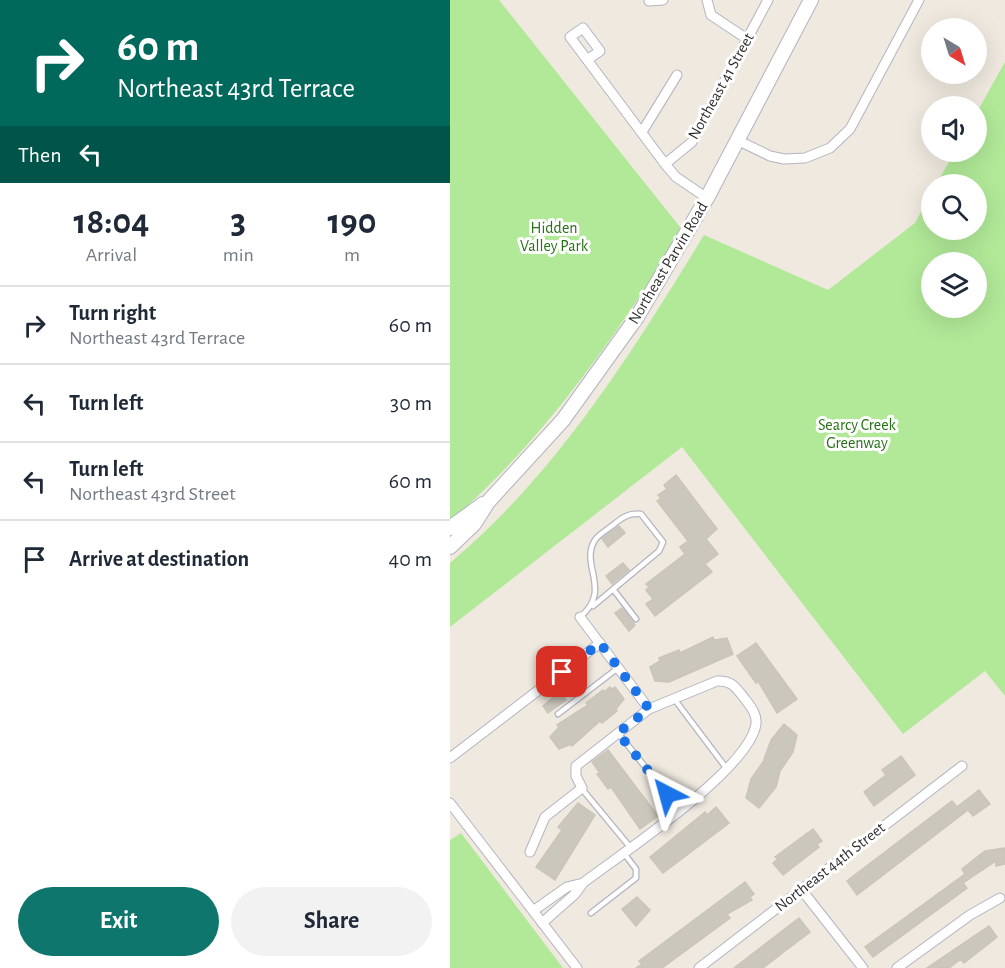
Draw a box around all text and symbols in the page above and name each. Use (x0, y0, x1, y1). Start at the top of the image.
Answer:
north arrow (921, 18, 987, 84)
map controls (921, 18, 987, 318)
icon: right (18, 24, 96, 102)
text: 60 m (117, 26, 199, 68)
street label: Northeast 41 Street (685, 30, 757, 142)
text: Northeast 43rd Terrace (117, 75, 355, 102)
button: sound (921, 96, 987, 162)
icon: left (74, 138, 107, 171)
text: Then (18, 144, 62, 166)
button: search (921, 174, 987, 240)
street label: Northeast Parvin Road (625, 199, 711, 327)
text: 18:04 (73, 204, 149, 240)
text: 3 (231, 204, 246, 240)
text: 190 (327, 204, 377, 240)
park label: Hidden Valley Park (520, 220, 589, 255)
text: Arrival (86, 245, 137, 265)
text: min (223, 245, 254, 265)
text: m (344, 245, 360, 265)
button: layers (921, 252, 987, 318)
text: Turn right (69, 302, 156, 324)
icon: right (18, 309, 51, 342)
text: 60 m (389, 314, 432, 336)
text: Northeast 43rd Terrace (69, 328, 245, 348)
icon: left (18, 387, 51, 420)
text: Turn left (69, 392, 143, 414)
text: 30 m (390, 392, 432, 414)
park label: Searcy Creek Greenway (818, 417, 897, 452)
text: Turn left (69, 458, 143, 480)
icon: left (18, 465, 51, 498)
text: 60 m (389, 470, 432, 492)
text: Northeast 43rd Street (69, 484, 236, 504)
icon: arrive (18, 543, 51, 576)
text: Arrive at destination (69, 548, 249, 570)
text: 40 m (389, 548, 432, 570)
pin (536, 646, 587, 697)
icon: arrive (545, 655, 578, 688)
position arrow (635, 762, 699, 826)
street label: Northeast 44th Street (772, 819, 888, 915)
button: Exit (18, 887, 219, 956)
button: Share (231, 887, 432, 956)

